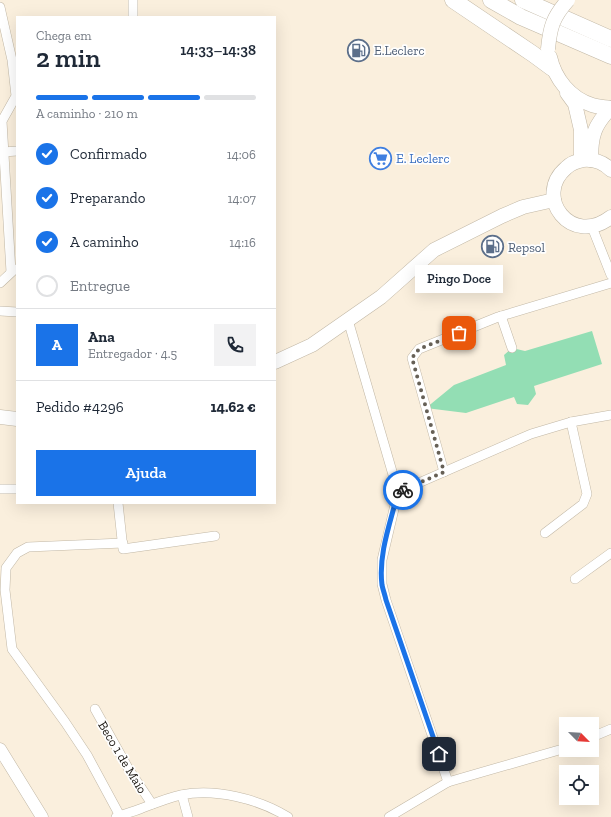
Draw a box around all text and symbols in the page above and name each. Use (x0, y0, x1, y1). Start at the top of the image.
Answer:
text: Chega em (36, 28, 91, 43)
fuel station icon: E.Leclerc (345, 37, 371, 63)
text: 14:33–14:38 (180, 41, 256, 59)
text: 2 min (36, 42, 100, 74)
place label: E.Leclerc (374, 43, 425, 58)
text: A caminho · 210 m (36, 106, 138, 121)
icon: check (36, 143, 58, 165)
text: Confirmado (70, 145, 147, 163)
supermarket icon: E. Leclerc (368, 145, 394, 171)
text: 14:06 (227, 147, 256, 162)
place label: E. Leclerc (396, 151, 450, 166)
icon: check (36, 187, 58, 209)
text: Preparando (70, 189, 146, 207)
text: 14:07 (227, 191, 256, 206)
icon: check (36, 231, 58, 253)
text: A caminho (70, 233, 139, 251)
fuel station icon: Repsol (480, 234, 506, 260)
text: 14:16 (229, 235, 256, 250)
place label: Repsol (508, 240, 545, 255)
callout: Pingo Doce (415, 265, 503, 293)
text: Pingo Doce (427, 271, 491, 286)
text: Entregue (70, 277, 130, 295)
pin (442, 316, 476, 350)
icon: bag (448, 322, 470, 344)
button: phone (214, 324, 256, 366)
text: Ana (88, 328, 115, 346)
text: A (52, 336, 62, 354)
text: Entregador · 4.5 (88, 346, 177, 361)
text: Pedido #4296 (36, 398, 124, 416)
text: 14.62 € (210, 398, 256, 416)
button: Ajuda (36, 450, 256, 496)
courier (383, 470, 423, 510)
icon: bike (392, 479, 414, 501)
north arrow (559, 717, 599, 757)
map controls (559, 717, 599, 805)
street label: Beco 1 de Maio (95, 718, 150, 796)
pin (422, 737, 456, 771)
icon: home (428, 743, 450, 765)
button: locate (559, 765, 599, 805)

